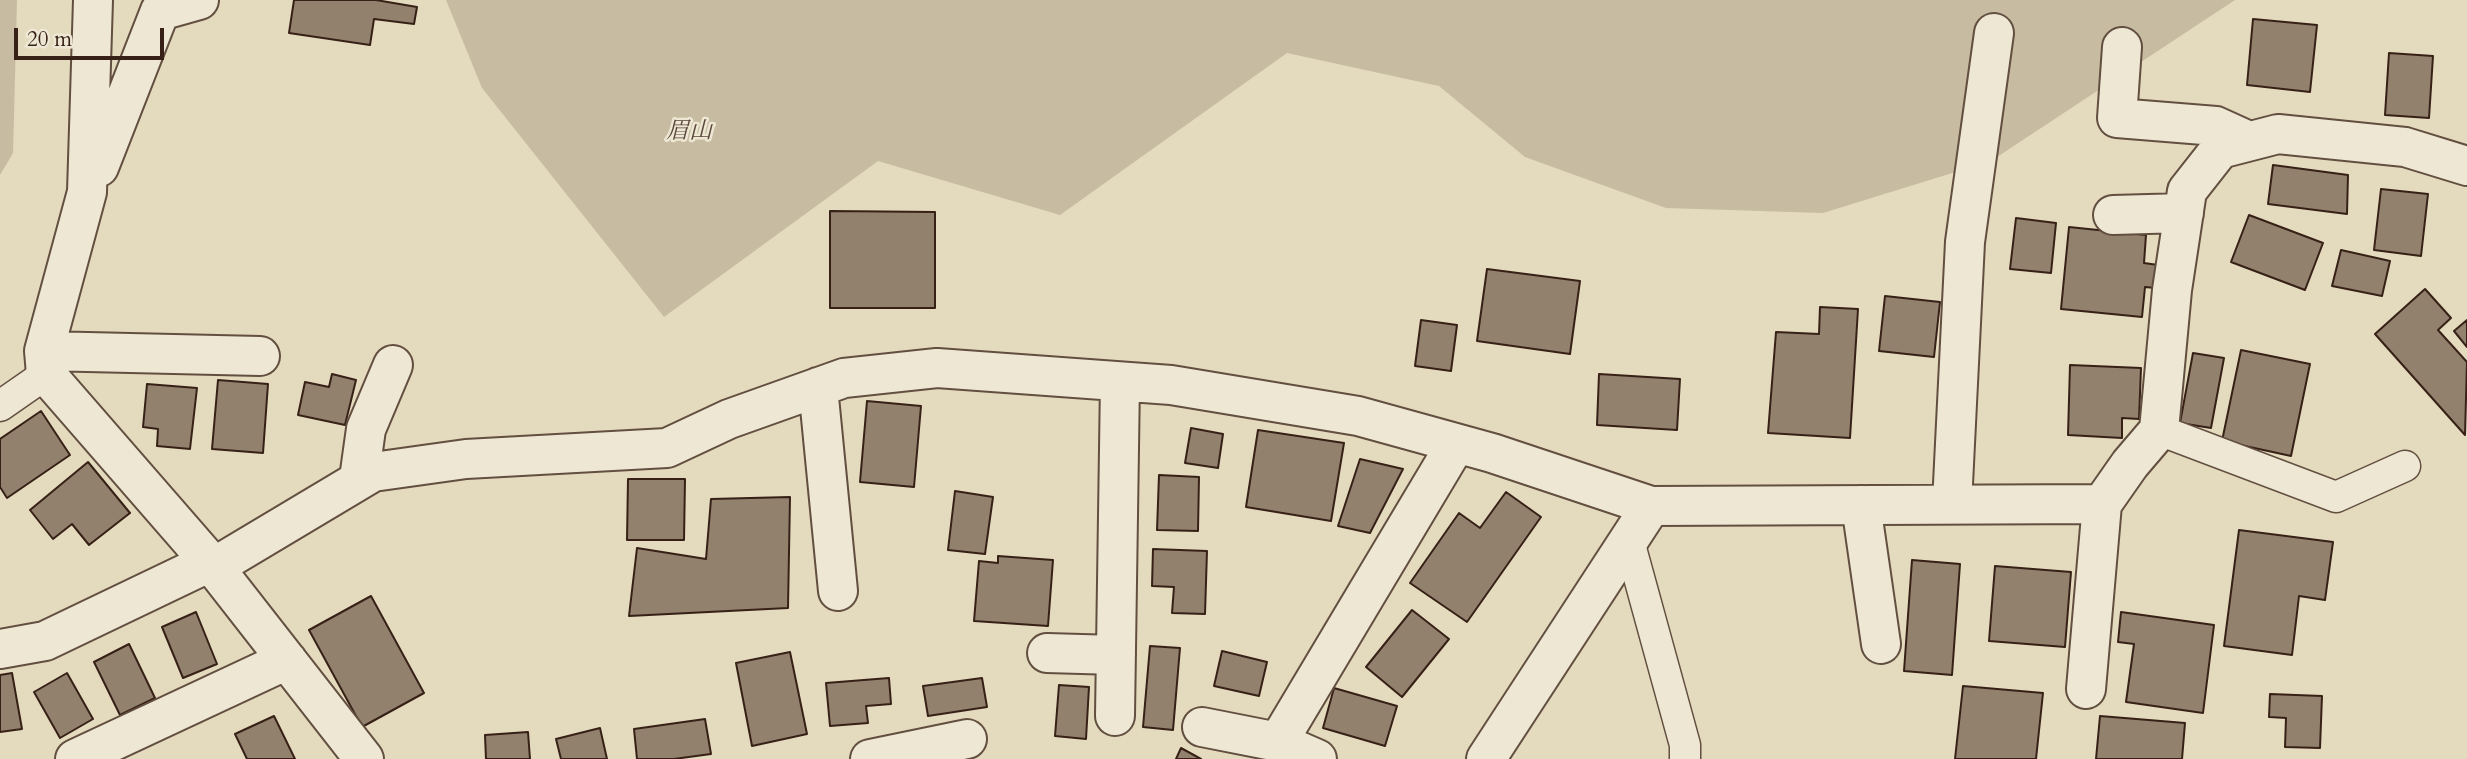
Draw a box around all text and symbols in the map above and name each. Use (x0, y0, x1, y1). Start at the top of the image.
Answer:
scale bar (18, 14, 168, 58)
text: 20 m (27, 25, 72, 54)
park label: 眉山 (666, 119, 712, 147)

